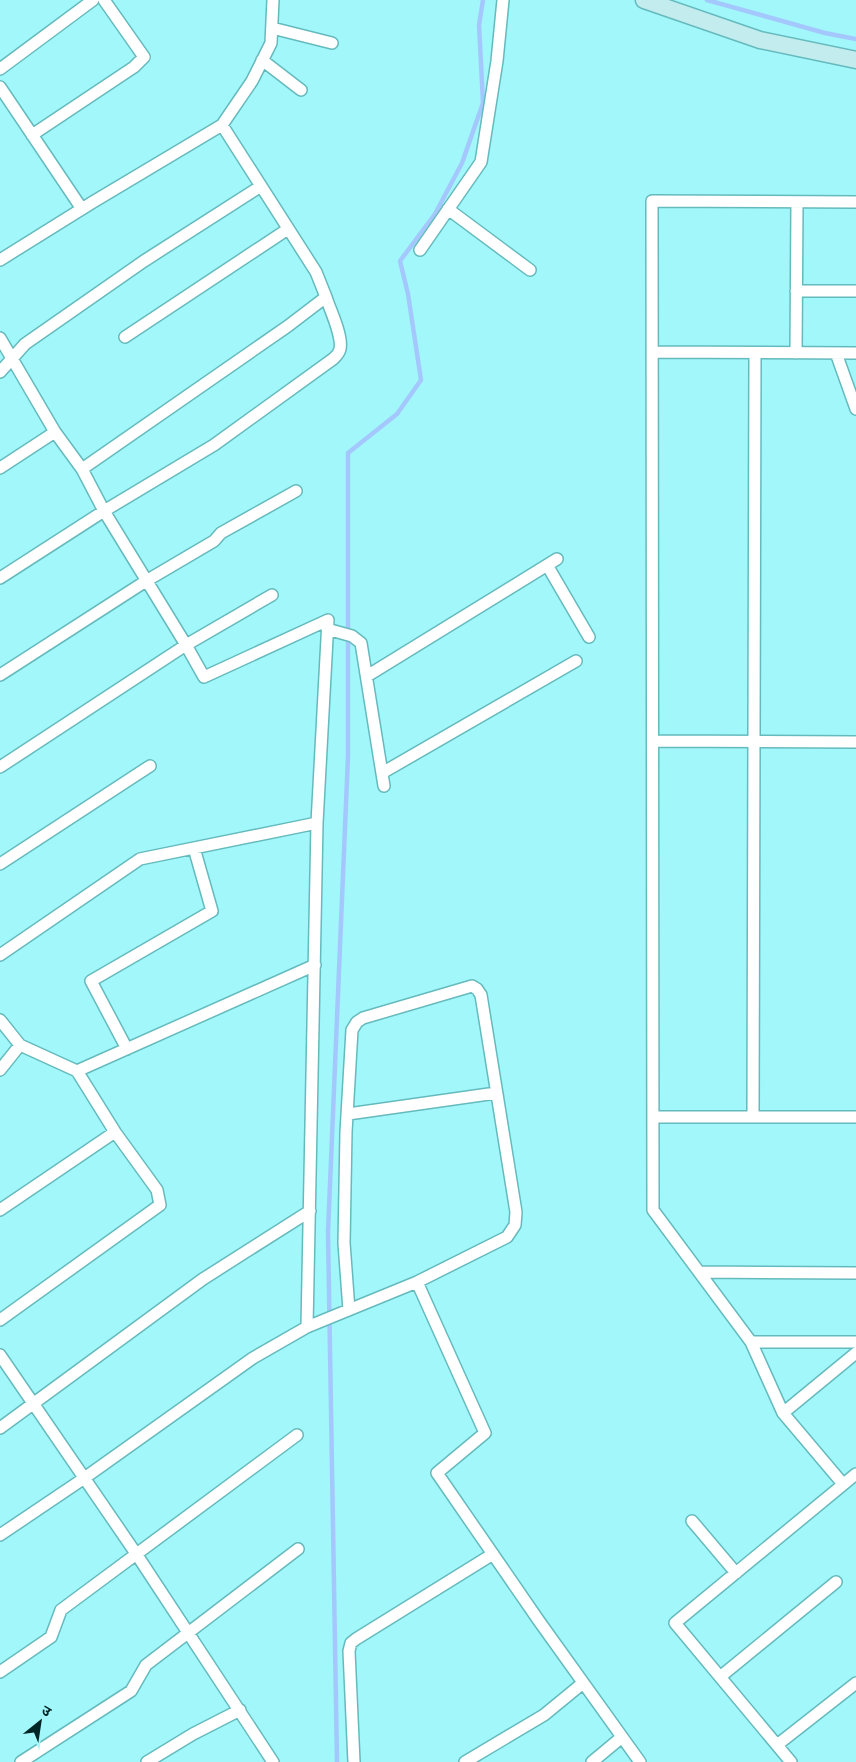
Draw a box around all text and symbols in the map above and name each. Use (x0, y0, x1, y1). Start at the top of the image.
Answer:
north arrow (15, 1697, 65, 1747)
text: उ (39, 1702, 55, 1720)

